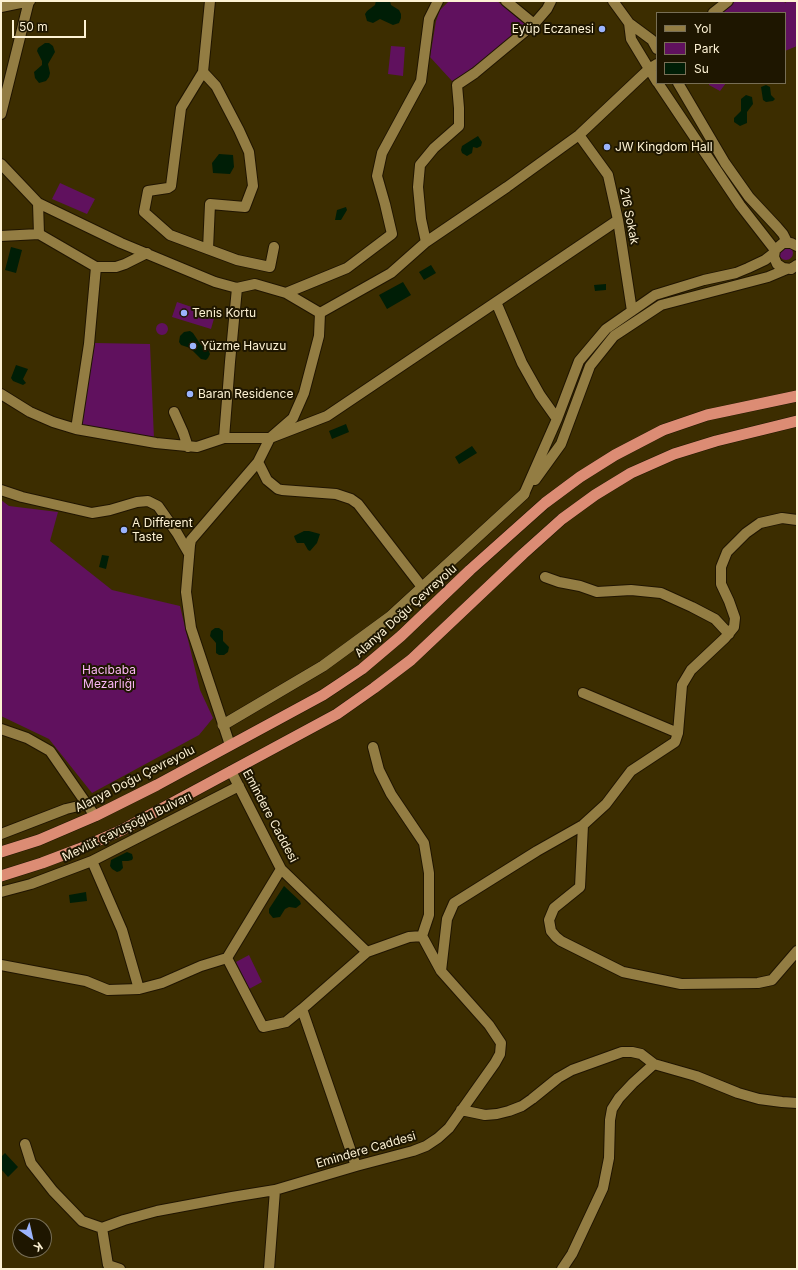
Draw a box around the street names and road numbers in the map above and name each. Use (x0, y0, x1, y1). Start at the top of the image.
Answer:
street label: 216 Sokak (616, 186, 642, 246)
street label: Alanya Doğu Çevreyolu (352, 561, 460, 661)
street label: Alanya Doğu Çevreyolu (73, 743, 197, 815)
street label: Emindere Caddesi (239, 767, 301, 865)
street label: Mevlüt çavuşoğlu Bulvarı (60, 789, 194, 865)
street label: Emindere Caddesi (314, 1129, 418, 1171)

